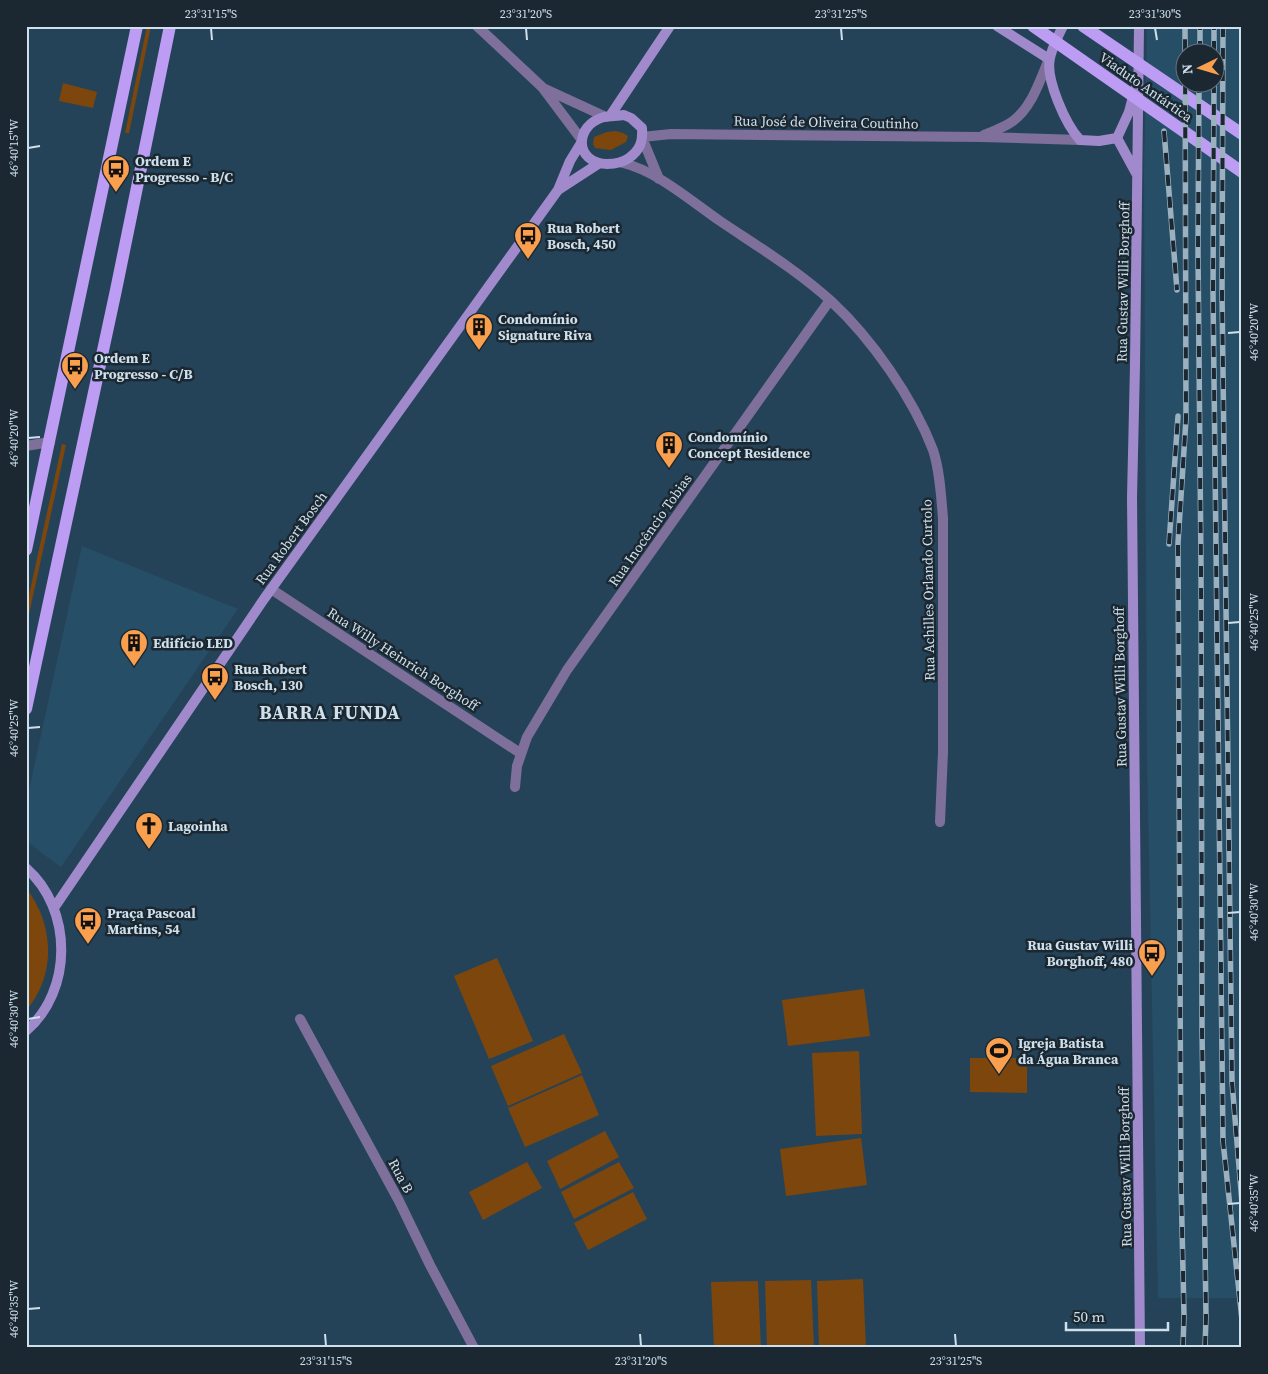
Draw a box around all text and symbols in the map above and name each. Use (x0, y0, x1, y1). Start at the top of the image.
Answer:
text: 23°31'15"S (185, 6, 237, 22)
text: 23°31'20"S (500, 6, 552, 22)
text: 23°31'25"S (815, 6, 867, 22)
text: 23°31'30"S (1129, 6, 1181, 22)
north arrow (1176, 42, 1226, 92)
street label: Viaduto Antártica (1095, 47, 1197, 127)
text: N (1177, 63, 1197, 75)
street label: Rua José de Oliveira Coutinho (733, 110, 919, 134)
text: 46°40'15"W (6, 119, 22, 177)
place label: Ordem E Progresso - B/C (135, 151, 233, 187)
bus stop icon: Ordem E Progresso - B/C (101, 154, 131, 193)
street label: Rua Gustav Willi Borghoff (1112, 200, 1134, 362)
place label: Rua Robert Bosch, 450 (547, 218, 621, 254)
bus stop icon: Rua Robert Bosch, 450 (513, 221, 543, 260)
text: 46°40'20"W (1246, 303, 1262, 361)
place label: Condomínio Signature Riva (498, 309, 592, 345)
building icon: Condomínio Signature Riva (464, 312, 494, 351)
place label: Ordem E Progresso - C/B (94, 348, 193, 384)
bus stop icon: Ordem E Progresso - C/B (60, 351, 90, 390)
text: 46°40'20"W (6, 409, 22, 467)
place label: Condomínio Concept Residence (688, 427, 810, 463)
building icon: Condomínio Concept Residence (654, 430, 684, 469)
street label: Rua Inocêncio Tobias (604, 470, 696, 590)
street label: Rua Robert Bosch (250, 487, 332, 589)
street label: Rua Achilles Orlando Curtolo (916, 499, 940, 681)
text: 46°40'25"W (1246, 593, 1262, 651)
street label: Rua Willy Heinrich Borghoff (323, 602, 484, 716)
street label: Rua Gustav Willi Borghoff (1109, 605, 1131, 767)
building icon: Edifício LED (119, 628, 149, 667)
place label: Edifício LED (153, 633, 233, 653)
place label: Rua Robert Bosch, 130 (234, 659, 308, 695)
bus stop icon: Rua Robert Bosch, 130 (200, 662, 230, 701)
text: 46°40'25"W (6, 699, 22, 757)
district label: BARRA FUNDA (259, 699, 401, 725)
church icon: Lagoinha (134, 811, 164, 850)
place label: Lagoinha (168, 816, 228, 836)
text: 46°40'30"W (1246, 883, 1262, 941)
place label: Praça Pascoal Martins, 54 (107, 903, 196, 939)
bus stop icon: Praça Pascoal Martins, 54 (73, 906, 103, 945)
place label: Rua Gustav Willi Borghoff, 480 (1027, 935, 1134, 971)
bus stop icon: Rua Gustav Willi Borghoff, 480 (1137, 938, 1167, 977)
text: 46°40'30"W (6, 990, 22, 1048)
place label: Igreja Batista da Água Branca (1018, 1033, 1119, 1069)
sports icon: Igreja Batista da Água Branca (984, 1036, 1014, 1075)
street label: Rua Gustav Willi Borghoff (1114, 1085, 1136, 1247)
street label: Rua B (384, 1155, 418, 1197)
text: 46°40'35"W (1246, 1174, 1262, 1232)
text: 46°40'35"W (6, 1280, 22, 1338)
scale bar (1066, 1299, 1168, 1331)
text: 50 m (1073, 1306, 1105, 1327)
text: 23°31'15"S (300, 1353, 352, 1369)
text: 23°31'20"S (615, 1353, 667, 1369)
text: 23°31'25"S (930, 1353, 982, 1369)

